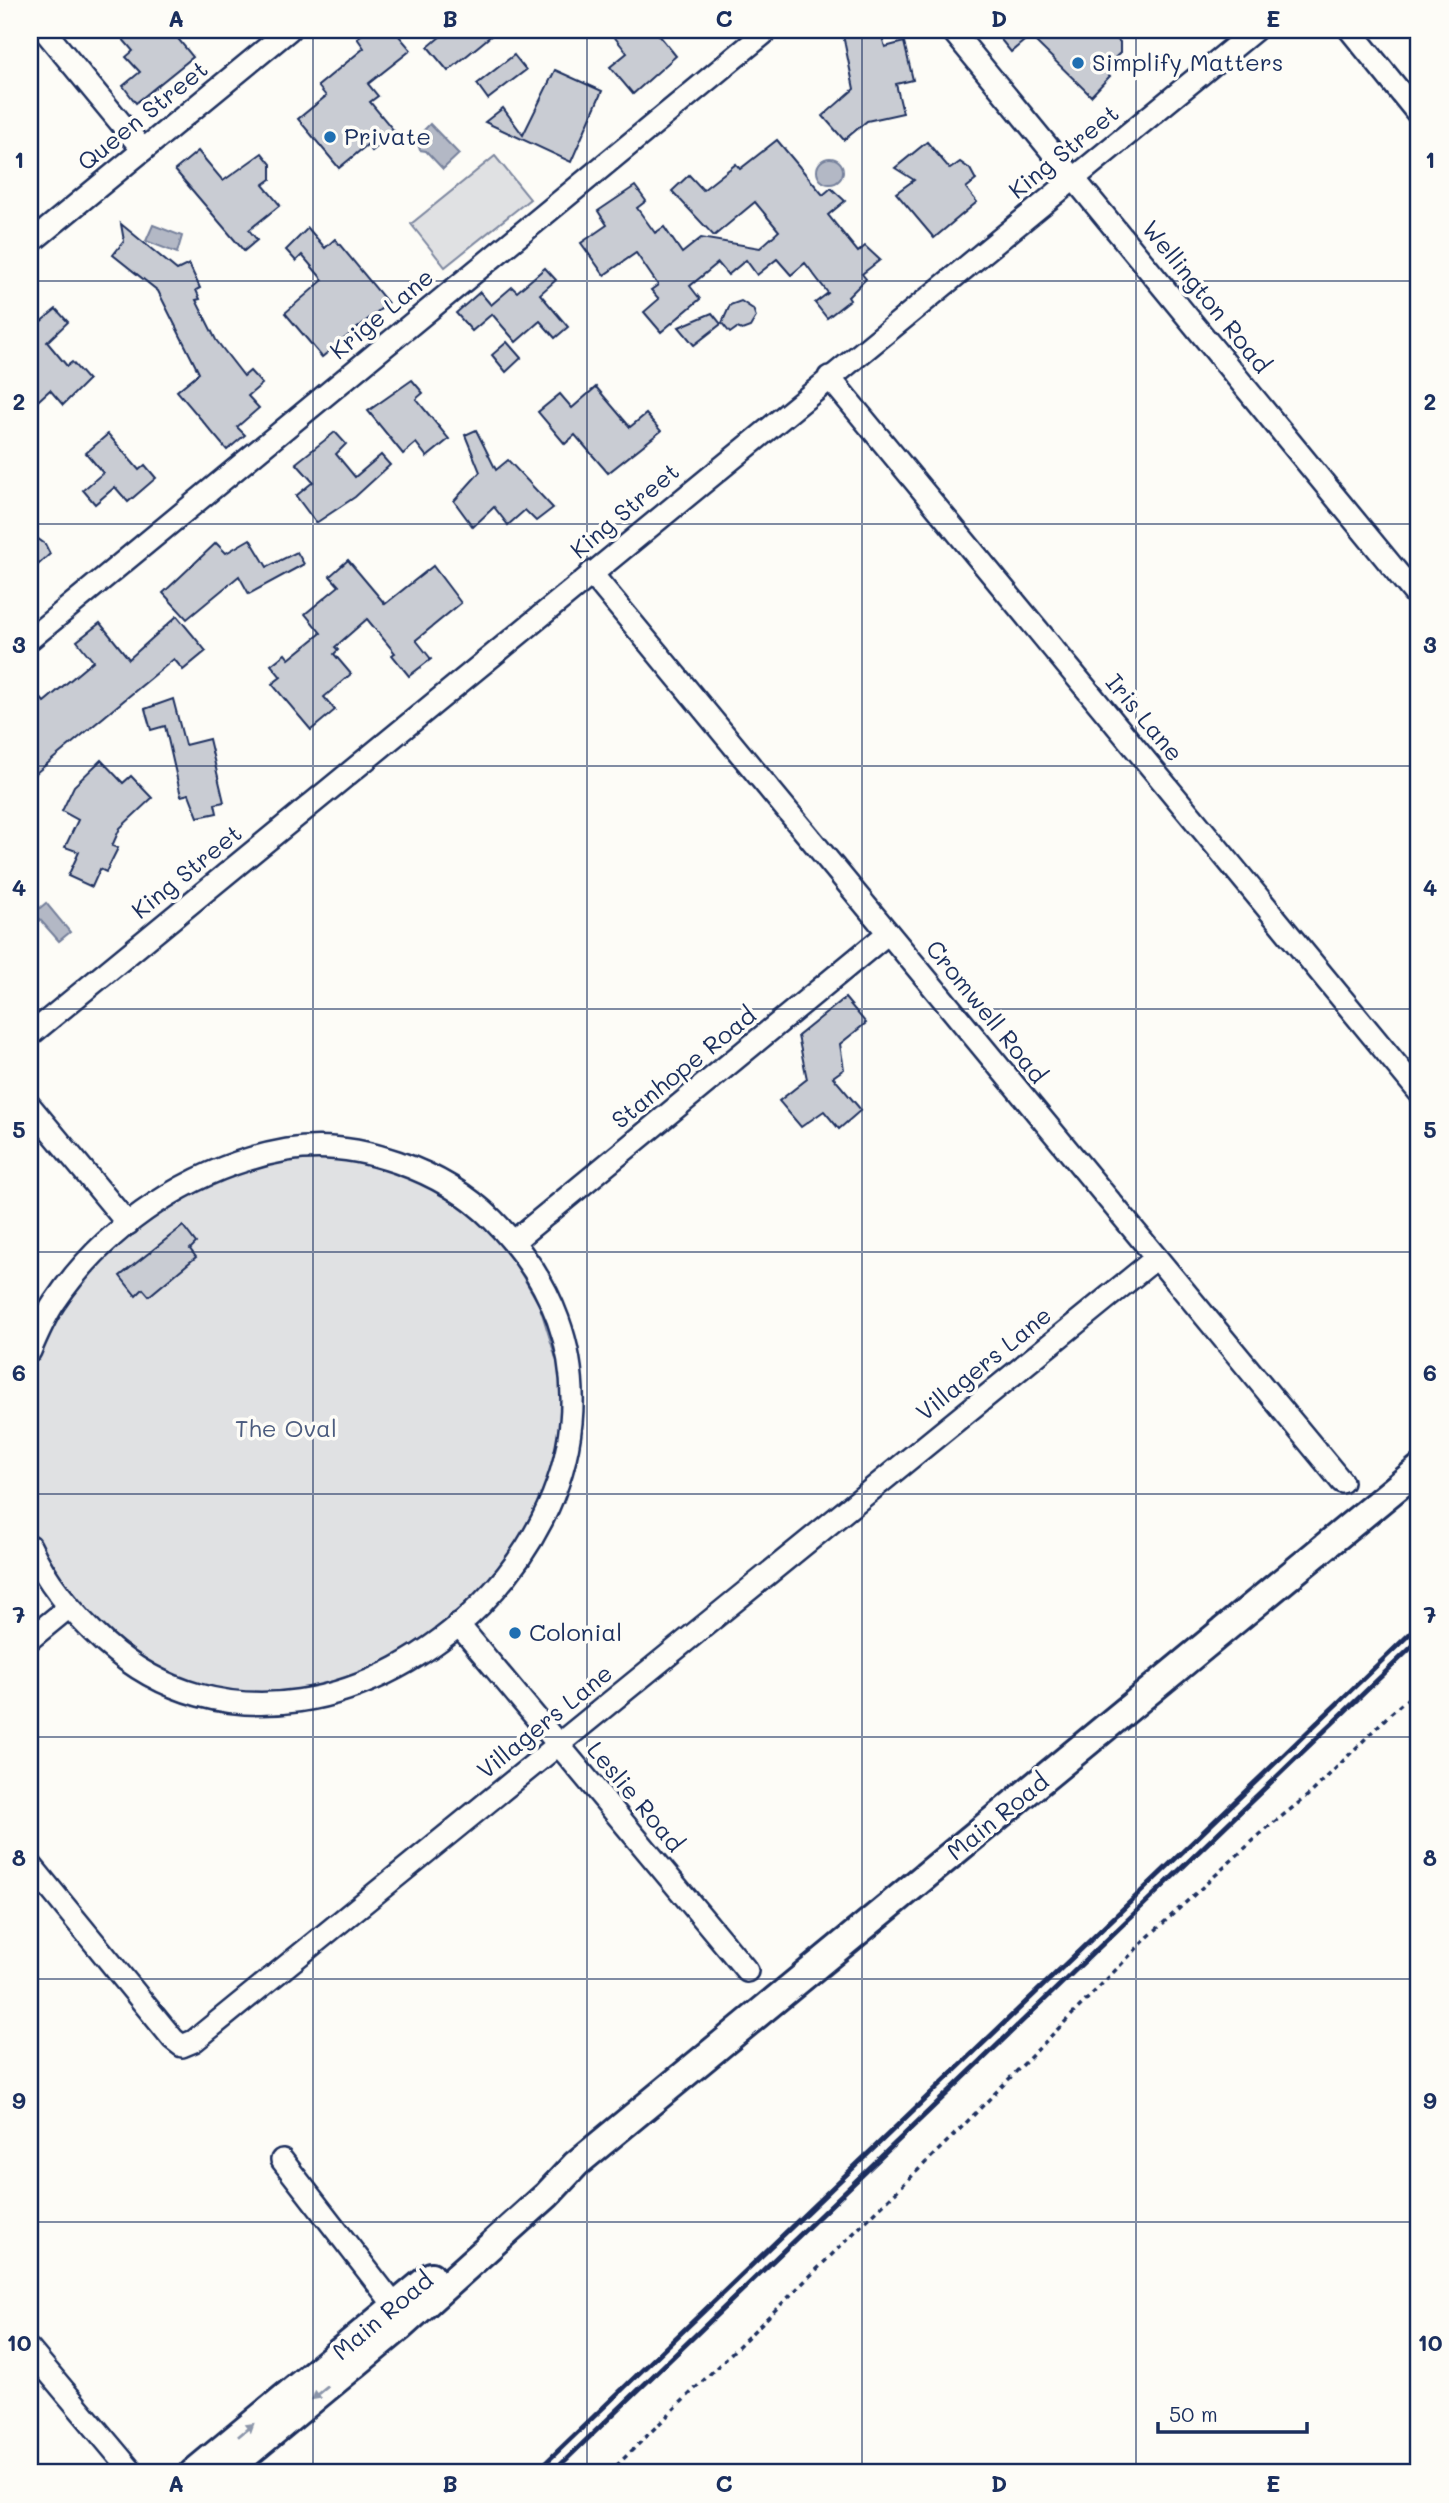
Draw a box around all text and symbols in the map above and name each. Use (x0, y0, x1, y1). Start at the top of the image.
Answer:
text: A (168, 3, 184, 33)
text: B (442, 3, 458, 33)
text: C (715, 3, 733, 33)
text: D (991, 3, 1007, 33)
text: E (1266, 3, 1280, 33)
place label: Simplify Matters (1092, 46, 1283, 77)
street label: Queen Street (71, 53, 214, 177)
marker: Simplify Matters (1070, 55, 1086, 71)
street label: King Street (1002, 97, 1125, 205)
place label: Private (344, 120, 431, 151)
marker: Private (322, 129, 338, 145)
text: 1 (14, 144, 24, 174)
text: 1 (1425, 144, 1435, 174)
street label: Wellington Road (1136, 213, 1278, 379)
street label: Krige Lane (323, 260, 439, 365)
text: 2 (13, 386, 25, 416)
text: 2 (1424, 386, 1436, 416)
street label: King Street (563, 455, 685, 565)
text: 3 (12, 629, 26, 659)
text: 3 (1423, 629, 1437, 659)
street label: Iris Lane (1100, 667, 1191, 767)
street label: King Street (125, 817, 248, 925)
text: 4 (12, 872, 26, 902)
text: 4 (1423, 872, 1437, 902)
street label: Cromwell Road (920, 933, 1054, 1089)
street label: Stanhope Road (604, 999, 762, 1135)
text: 5 (12, 1114, 26, 1144)
text: 5 (1423, 1114, 1437, 1144)
street label: Villagers Lane (909, 1299, 1057, 1427)
text: 6 (12, 1357, 26, 1387)
text: 6 (1423, 1357, 1437, 1387)
park label: The Oval (235, 1412, 337, 1443)
text: 7 (13, 1599, 26, 1629)
text: 7 (1424, 1599, 1437, 1629)
place label: Colonial (529, 1616, 622, 1647)
marker: Colonial (507, 1625, 523, 1641)
street label: Villagers Lane (470, 1657, 618, 1785)
street label: Leslie Road (581, 1734, 691, 1858)
street label: Main Road (940, 1765, 1054, 1866)
text: 8 (12, 1842, 26, 1872)
text: 8 (1423, 1842, 1437, 1872)
text: 9 (12, 2085, 26, 2115)
text: 9 (1423, 2085, 1437, 2115)
street label: Main Road (325, 2264, 439, 2366)
text: 10 (7, 2327, 32, 2357)
text: 10 (1418, 2327, 1443, 2357)
one-way arrow (312, 2385, 329, 2400)
scale bar (1158, 2391, 1307, 2435)
text: 50 m (1169, 2400, 1218, 2427)
one-way arrow (238, 2423, 255, 2438)
text: A (168, 2468, 184, 2498)
text: B (442, 2468, 458, 2498)
text: C (715, 2468, 733, 2498)
text: D (991, 2468, 1007, 2498)
text: E (1266, 2468, 1280, 2498)

